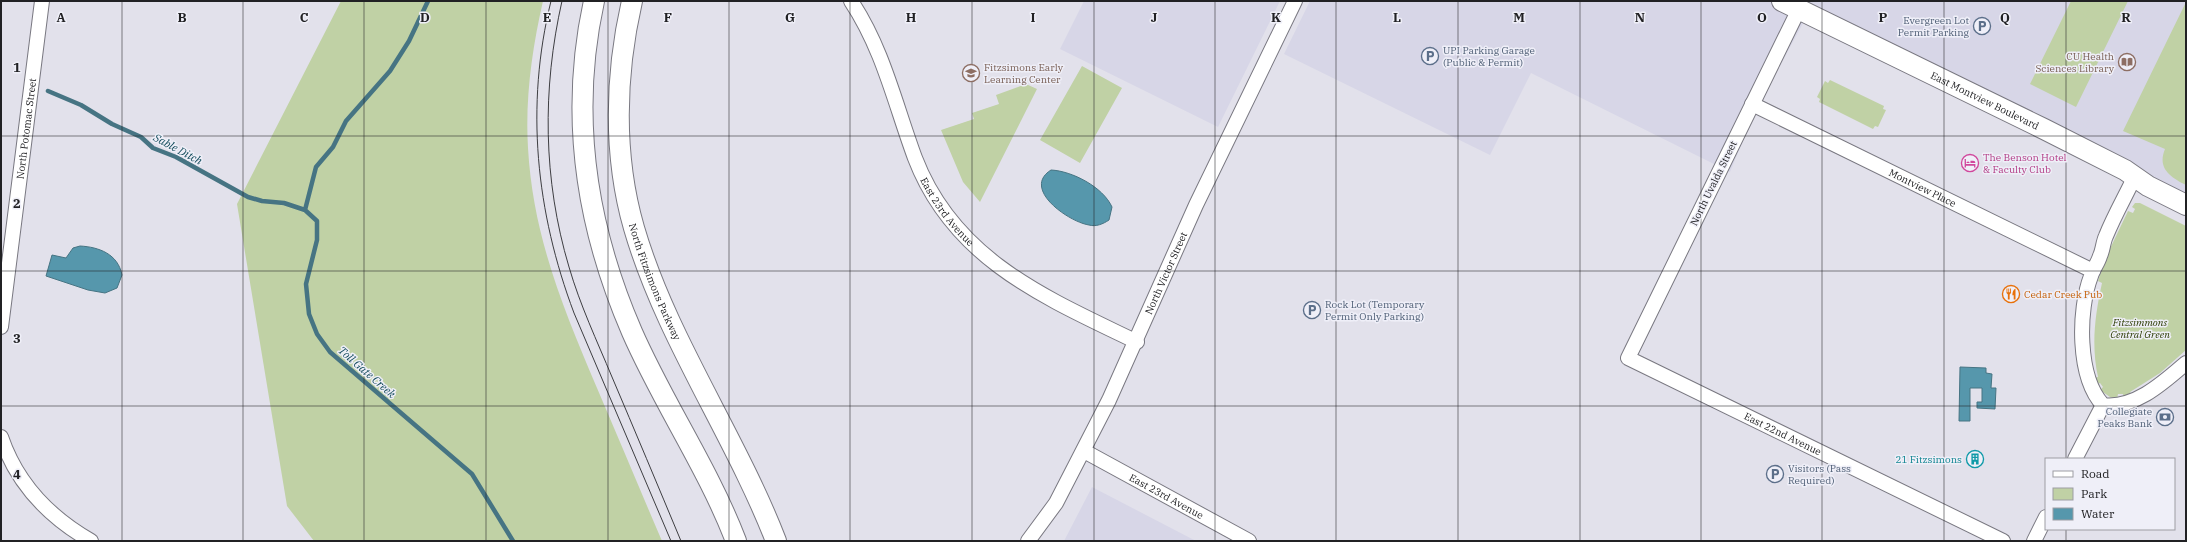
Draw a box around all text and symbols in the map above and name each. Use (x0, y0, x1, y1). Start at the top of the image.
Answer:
text: A (56, 9, 66, 26)
text: B (177, 9, 187, 26)
text: C (300, 9, 309, 26)
text: D (420, 9, 430, 26)
text: E (543, 9, 551, 26)
text: F (664, 9, 672, 26)
text: G (785, 9, 795, 26)
text: H (906, 9, 917, 26)
text: I (1031, 9, 1036, 26)
text: J (1151, 9, 1158, 26)
text: K (1271, 9, 1281, 26)
text: L (1393, 9, 1401, 26)
text: M (1513, 9, 1525, 26)
text: N (1635, 9, 1645, 26)
text: O (1757, 9, 1767, 26)
text: P (1879, 9, 1888, 26)
text: Q (2000, 9, 2010, 26)
text: R (2121, 9, 2131, 26)
place label: Evergreen Lot Permit Parking (1898, 14, 1970, 39)
parking icon: Evergreen Lot Permit Parking (1972, 16, 1992, 36)
place label: UPI Parking Garage (Public & Permit) (1443, 44, 1535, 69)
parking icon: UPI Parking Garage (Public & Permit) (1420, 46, 1440, 66)
place label: CU Health Sciences Library (2035, 50, 2115, 75)
library icon: CU Health Sciences Library (2117, 52, 2137, 72)
text: 1 (13, 59, 21, 76)
place label: Fitzsimons Early Learning Center (984, 61, 1064, 86)
school or university icon: Fitzsimons Early Learning Center (961, 63, 981, 83)
street label: East Montview Boulevard (1929, 69, 2041, 133)
street label: North Potomac Street (14, 77, 39, 180)
water label: Sable Ditch (150, 130, 205, 168)
street label: North Uvalda Street (1687, 138, 1740, 228)
place label: The Benson Hotel & Faculty Club (1983, 151, 2067, 176)
hotel icon: The Benson Hotel & Faculty Club (1960, 153, 1980, 173)
street label: Montview Place (1887, 166, 1958, 210)
street label: East 23rd Avenue (917, 175, 977, 249)
text: 2 (13, 195, 21, 212)
street label: North Fitzsimons Parkway (626, 222, 684, 343)
street label: North Victor Street (1142, 230, 1190, 317)
restaurant icon: Cedar Creek Pub (2001, 284, 2021, 304)
place label: Cedar Creek Pub (2024, 288, 2102, 301)
place label: Rock Lot (Temporary Permit Only Parking) (1325, 298, 1425, 323)
parking icon: Rock Lot (Temporary Permit Only Parking) (1302, 300, 1322, 320)
park label: Fitzsimmons Central Green (2110, 316, 2170, 341)
text: 3 (13, 330, 21, 347)
water label: Toll Gate Creek (335, 343, 399, 401)
place label: Collegiate Peaks Bank (2098, 405, 2152, 430)
bank icon: Collegiate Peaks Bank (2155, 407, 2175, 427)
street label: East 22nd Avenue (1742, 410, 1824, 458)
building icon: 21 Fitzsimons (1965, 449, 1985, 469)
place label: 21 Fitzsimons (1896, 453, 1962, 466)
legend (2045, 458, 2175, 530)
place label: Visitors (Pass Required) (1788, 462, 1851, 487)
parking icon: Visitors (Pass Required) (1765, 464, 1785, 484)
text: 4 (13, 466, 21, 483)
text: Road (2081, 466, 2110, 481)
street label: East 23rd Avenue (1127, 471, 1206, 522)
text: Park (2081, 486, 2107, 501)
text: Water (2081, 506, 2115, 521)

